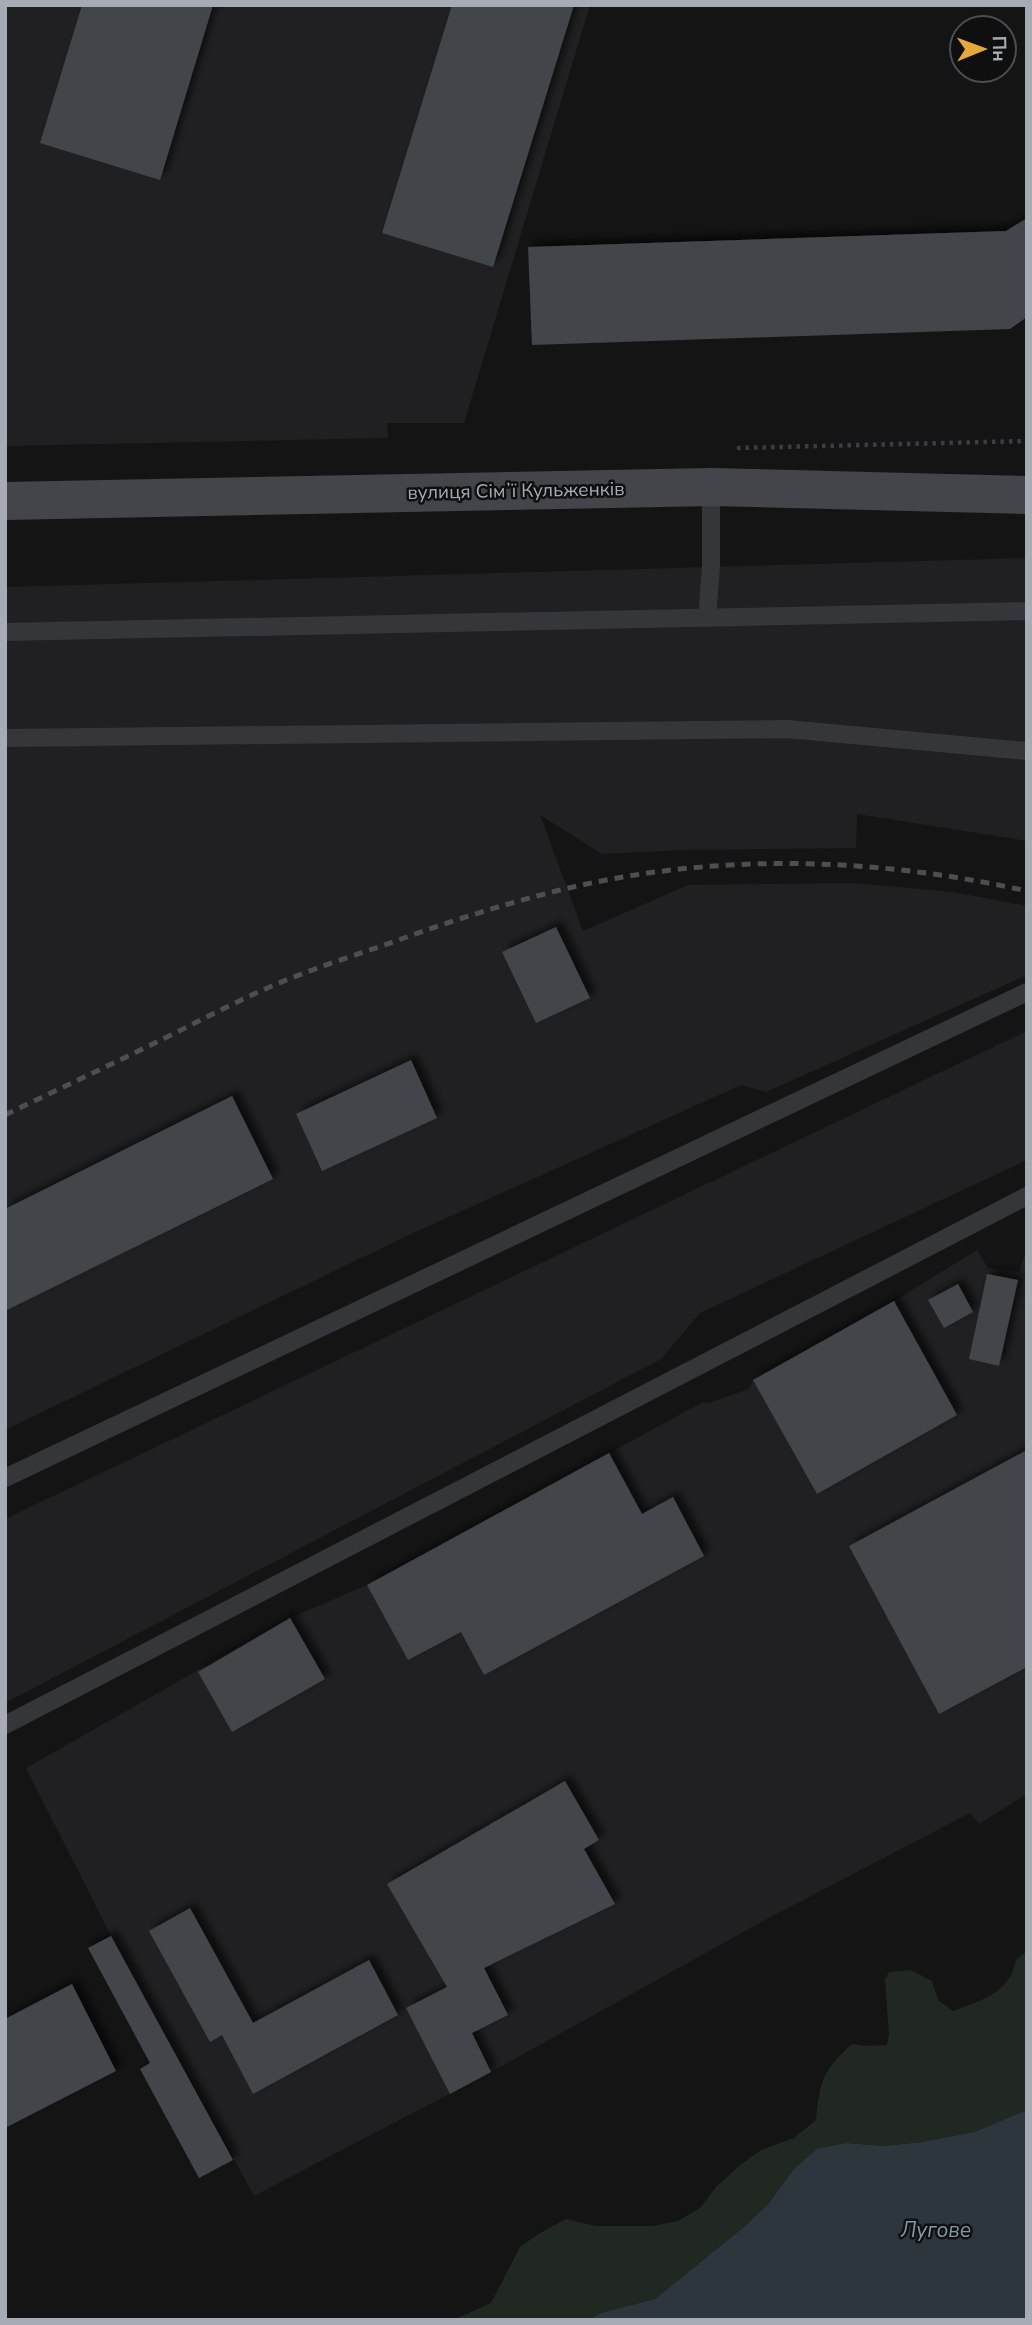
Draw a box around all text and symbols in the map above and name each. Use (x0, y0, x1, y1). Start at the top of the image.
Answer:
north arrow (948, 14, 1018, 84)
text: Пн (986, 35, 1012, 62)
street label: вулиця Сімʼї Кульженків (407, 476, 625, 506)
water label: Лугове (900, 2216, 971, 2244)

